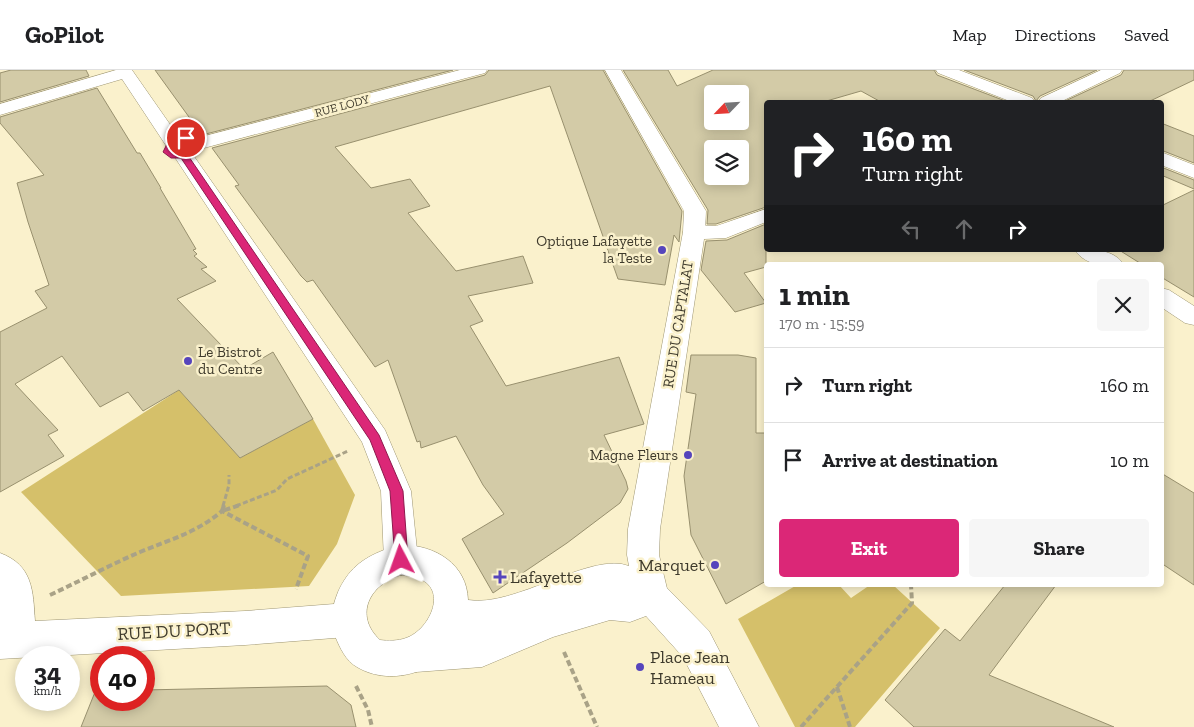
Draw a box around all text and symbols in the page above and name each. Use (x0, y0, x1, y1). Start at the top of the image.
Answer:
text: GoPilot (25, 20, 104, 49)
text: Map (952, 24, 987, 46)
text: Directions (1015, 24, 1096, 46)
text: Saved (1124, 24, 1169, 46)
north arrow (704, 85, 749, 130)
map controls (704, 85, 749, 185)
street label: RUE LODY (313, 92, 372, 120)
pin (165, 117, 207, 159)
text: 160 m (862, 118, 952, 160)
icon: right (779, 120, 844, 185)
icon: arrive (172, 124, 200, 152)
button: layers (704, 140, 749, 185)
text: Turn right (862, 160, 963, 187)
icon: left (897, 215, 925, 243)
icon: ahead (950, 215, 978, 243)
icon: right (1003, 215, 1031, 243)
place label: Optique Lafayette la Teste (536, 232, 652, 267)
marker: Optique Lafayette la Teste (656, 244, 668, 256)
street label: RUE DU CAPTALAT (659, 259, 697, 389)
text: 1 min (779, 277, 850, 313)
button: close (1097, 279, 1149, 331)
text: 170 m · 15:59 (779, 314, 864, 333)
place label: Le Bistrot du Centre (198, 343, 262, 378)
marker: Le Bistrot du Centre (182, 355, 194, 367)
icon: right (779, 371, 807, 399)
text: Turn right (822, 374, 912, 397)
text: 160 m (1100, 374, 1149, 397)
place label: Magne Fleurs (590, 446, 678, 464)
icon: arrive (779, 446, 807, 474)
marker: Magne Fleurs (682, 449, 694, 461)
text: Arrive at destination (822, 449, 998, 472)
text: 10 m (1110, 449, 1149, 472)
button: Exit (779, 519, 959, 577)
button: Share (969, 519, 1149, 577)
position arrow (374, 533, 426, 585)
place label: Marquet (638, 554, 705, 576)
marker: Marquet (709, 559, 721, 571)
place label: Lafayette (510, 566, 582, 588)
marker: Lafayette (494, 571, 506, 583)
street label: RUE DU PORT (117, 617, 231, 645)
speed limit sign: 40 (90, 646, 155, 711)
place label: Place Jean Hameau (650, 646, 730, 689)
text: 34 (34, 657, 61, 687)
marker: Place Jean Hameau (634, 661, 646, 673)
text: km/h (34, 684, 61, 698)

